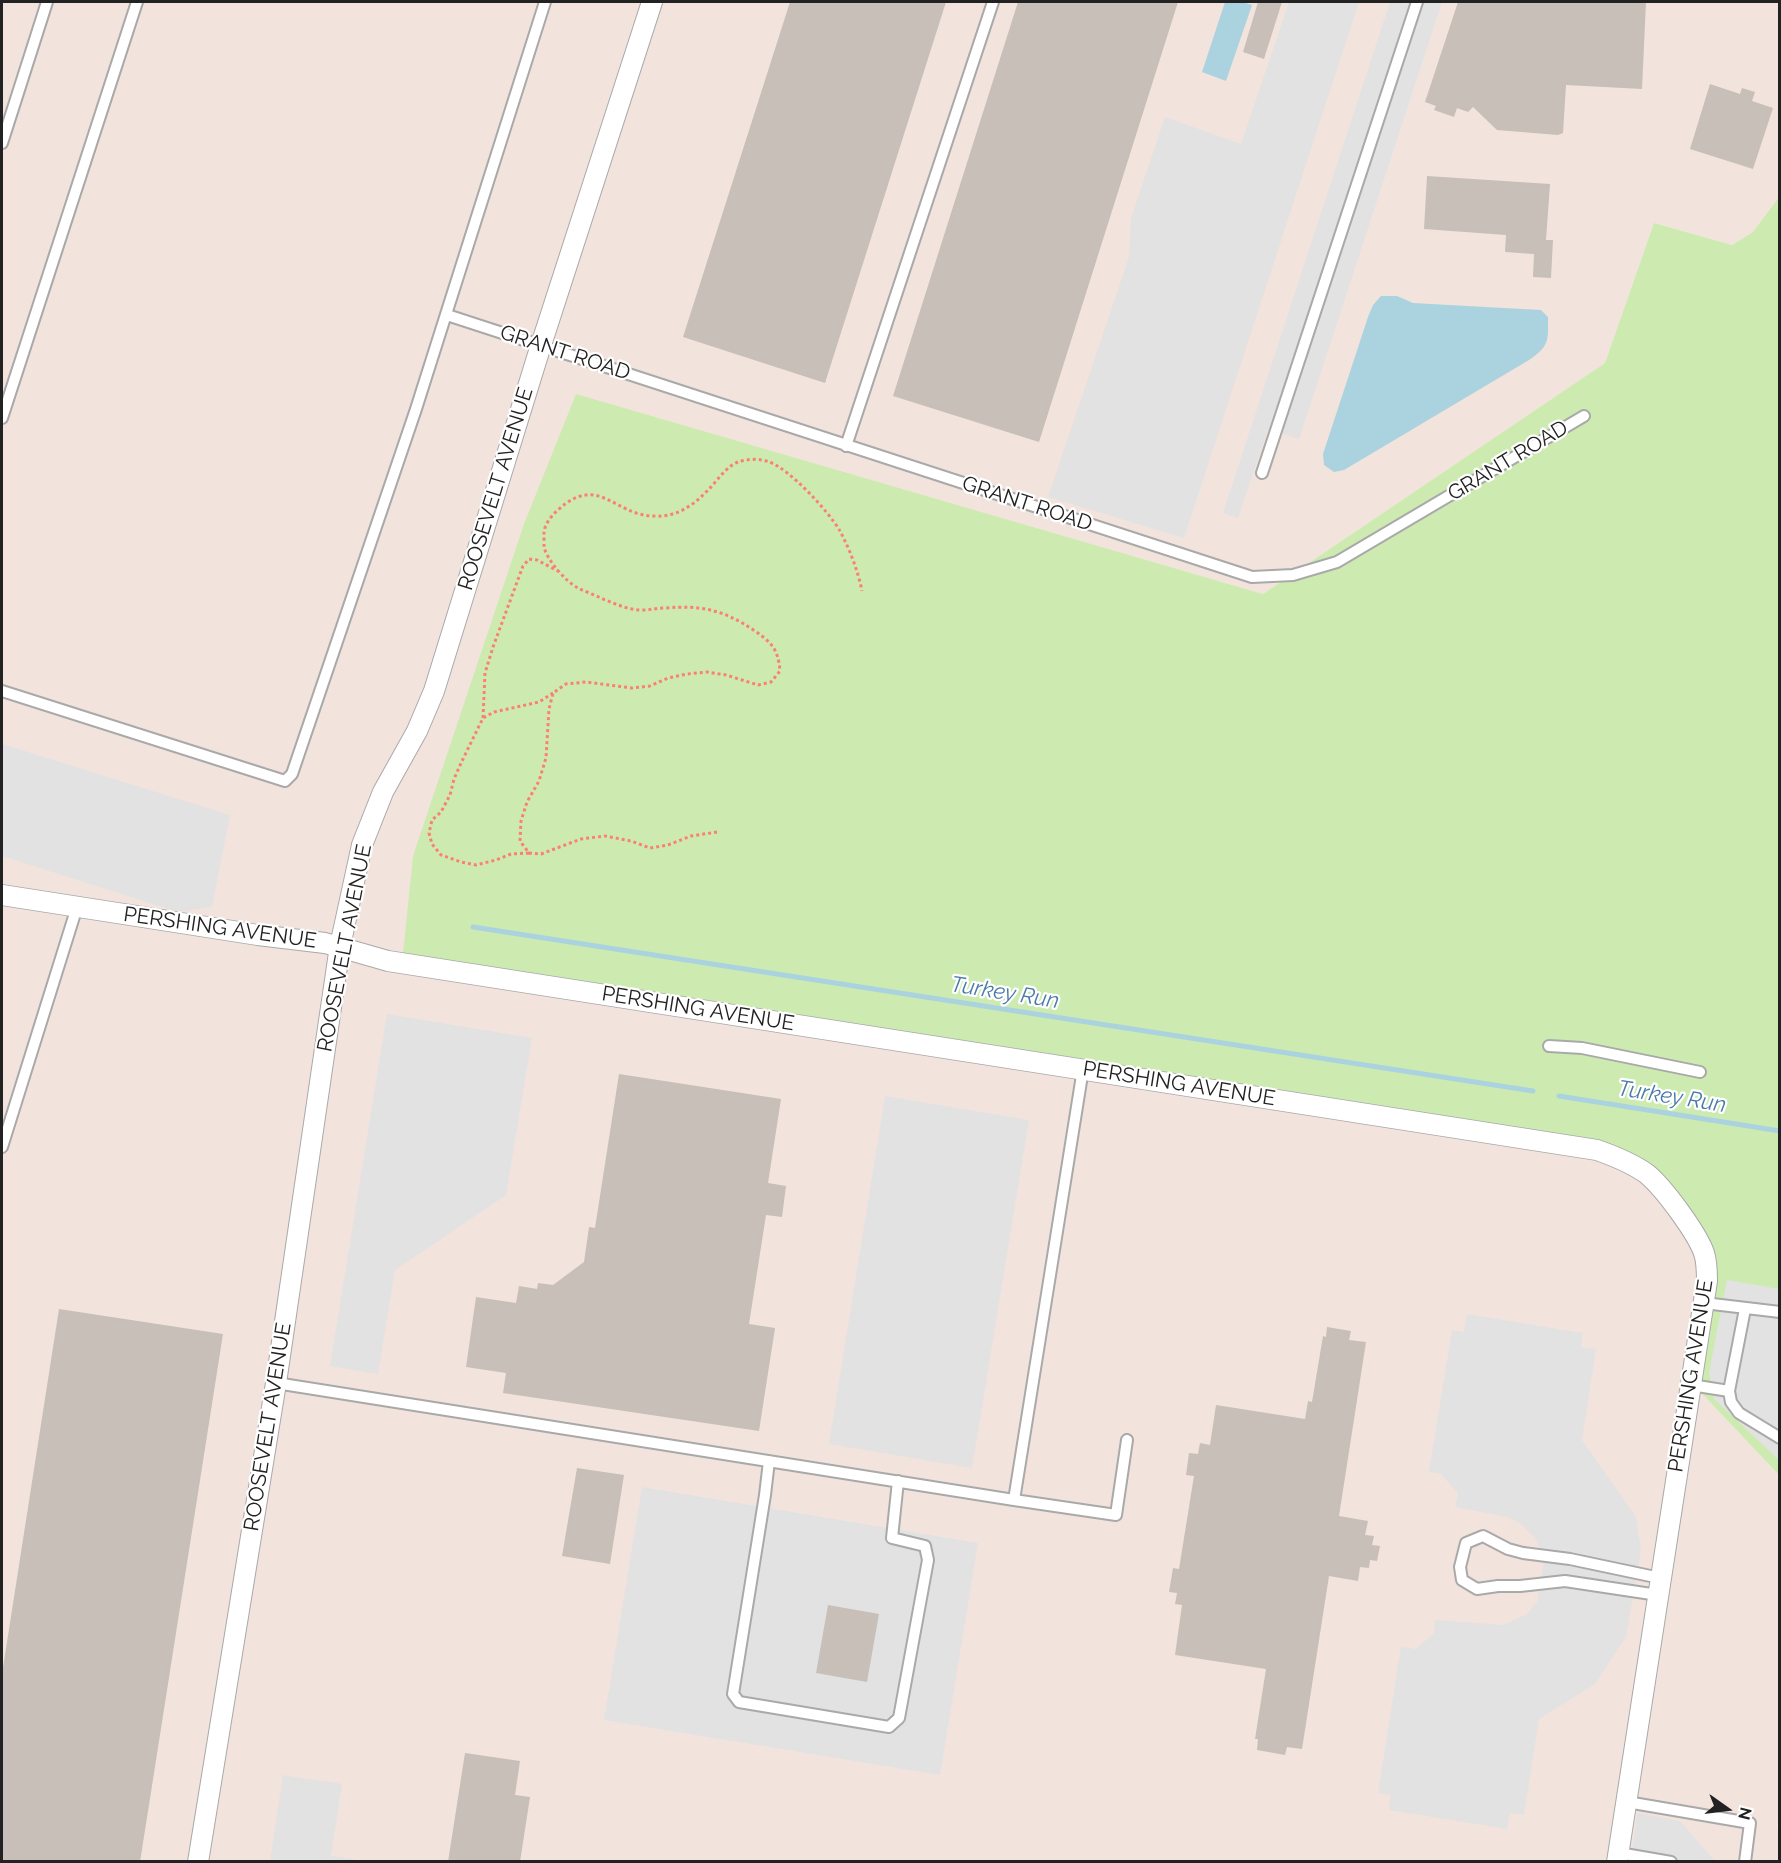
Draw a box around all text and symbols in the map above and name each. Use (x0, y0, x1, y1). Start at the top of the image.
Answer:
street label: GRANT ROAD (497, 320, 633, 386)
street label: ROOSEVELT AVENUE (453, 385, 539, 593)
street label: GRANT ROAD (1443, 415, 1573, 507)
street label: GRANT ROAD (959, 471, 1095, 537)
street label: ROOSEVELT AVENUE (313, 842, 377, 1054)
street label: PERSHING AVENUE (122, 902, 318, 954)
water label: Turkey Run (949, 971, 1061, 1015)
street label: PERSHING AVENUE (600, 981, 796, 1037)
street label: PERSHING AVENUE (1081, 1056, 1277, 1112)
water label: Turkey Run (1616, 1075, 1728, 1119)
street label: PERSHING AVENUE (1663, 1278, 1719, 1474)
street label: ROOSEVELT AVENUE (239, 1321, 297, 1533)
north arrow (1697, 1779, 1757, 1839)
text: N (1734, 1805, 1756, 1822)

